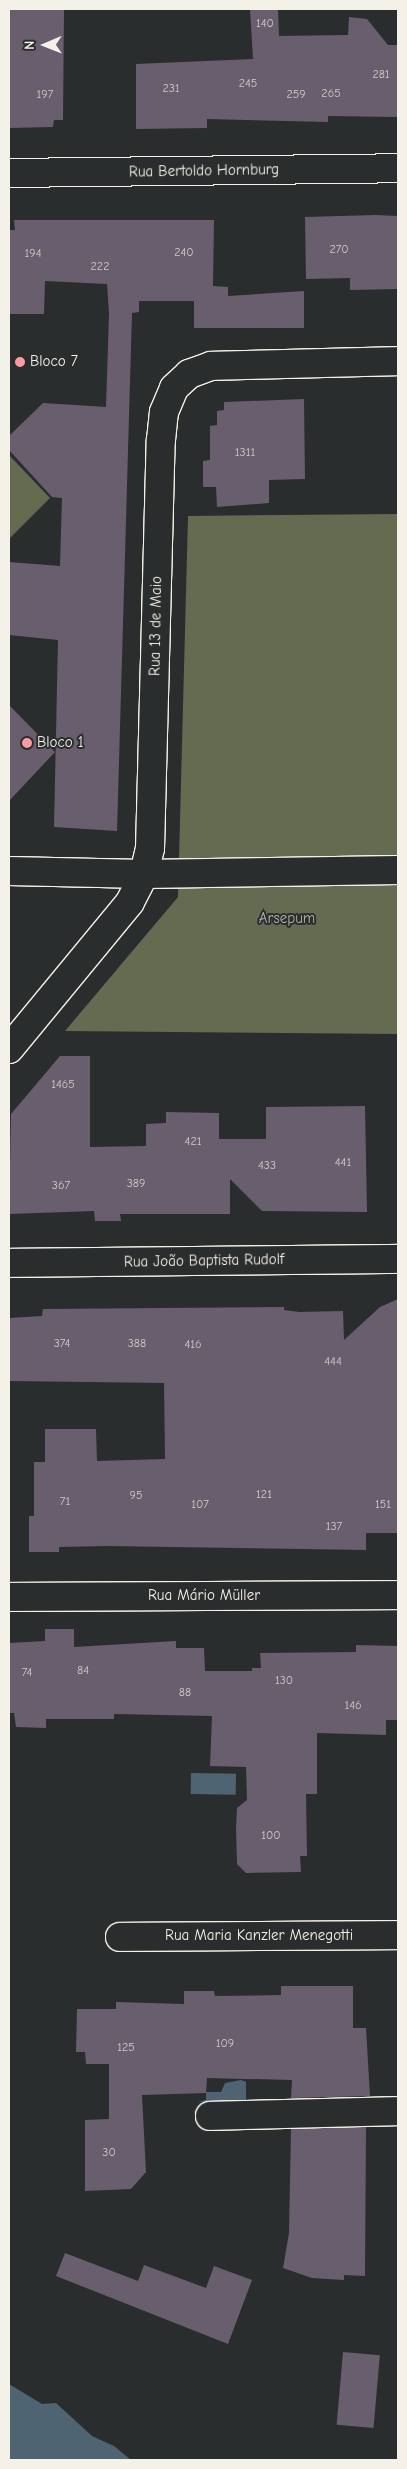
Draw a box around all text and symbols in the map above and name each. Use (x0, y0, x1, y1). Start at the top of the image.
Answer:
house number: 140 (256, 17, 274, 31)
north arrow (20, 20, 70, 70)
text: N (21, 41, 38, 50)
house number: 281 (372, 68, 390, 82)
house number: 245 (239, 77, 257, 91)
house number: 231 (162, 82, 180, 96)
house number: 265 (321, 87, 341, 101)
house number: 197 (37, 88, 53, 102)
house number: 259 (286, 88, 306, 102)
street label: Rua Bertoldo Hornburg (129, 161, 279, 181)
house number: 270 (329, 243, 349, 257)
house number: 240 (174, 246, 194, 260)
house number: 194 (25, 247, 41, 261)
house number: 222 (91, 260, 109, 274)
place label: Bloco 7 (30, 353, 78, 371)
marker: Bloco 7 (14, 356, 26, 368)
house number: 1311 (235, 446, 255, 460)
street label: Rua 13 de Maio (146, 576, 166, 676)
place label: Bloco 1 (37, 734, 84, 752)
marker: Bloco 1 (21, 737, 33, 749)
park label: Arsepum (259, 910, 315, 928)
house number: 1465 (51, 1078, 75, 1092)
house number: 421 (185, 1135, 201, 1149)
house number: 441 (335, 1156, 351, 1170)
house number: 433 (258, 1159, 276, 1173)
house number: 389 (127, 1177, 145, 1191)
house number: 367 (52, 1179, 70, 1193)
street label: Rua João Baptista Rudolf (124, 1251, 284, 1271)
house number: 374 (54, 1337, 70, 1351)
house number: 388 (128, 1337, 146, 1351)
house number: 416 (184, 1338, 202, 1352)
house number: 444 (324, 1355, 342, 1369)
house number: 121 (256, 1488, 272, 1502)
house number: 95 (130, 1489, 142, 1503)
house number: 71 (60, 1495, 70, 1509)
house number: 107 (191, 1498, 209, 1512)
house number: 151 (375, 1498, 391, 1512)
house number: 137 (326, 1520, 342, 1534)
street label: Rua Mário Müller (148, 1587, 260, 1605)
house number: 84 (77, 1664, 89, 1678)
house number: 74 (22, 1666, 32, 1680)
house number: 130 (275, 1674, 293, 1688)
house number: 88 (179, 1686, 191, 1700)
house number: 146 (344, 1699, 362, 1713)
house number: 100 (261, 1829, 281, 1843)
street label: Rua Maria Kanzler Menegotti (165, 1927, 353, 1945)
house number: 109 (216, 2037, 234, 2051)
house number: 125 (117, 2041, 135, 2055)
house number: 30 (102, 2146, 116, 2160)

